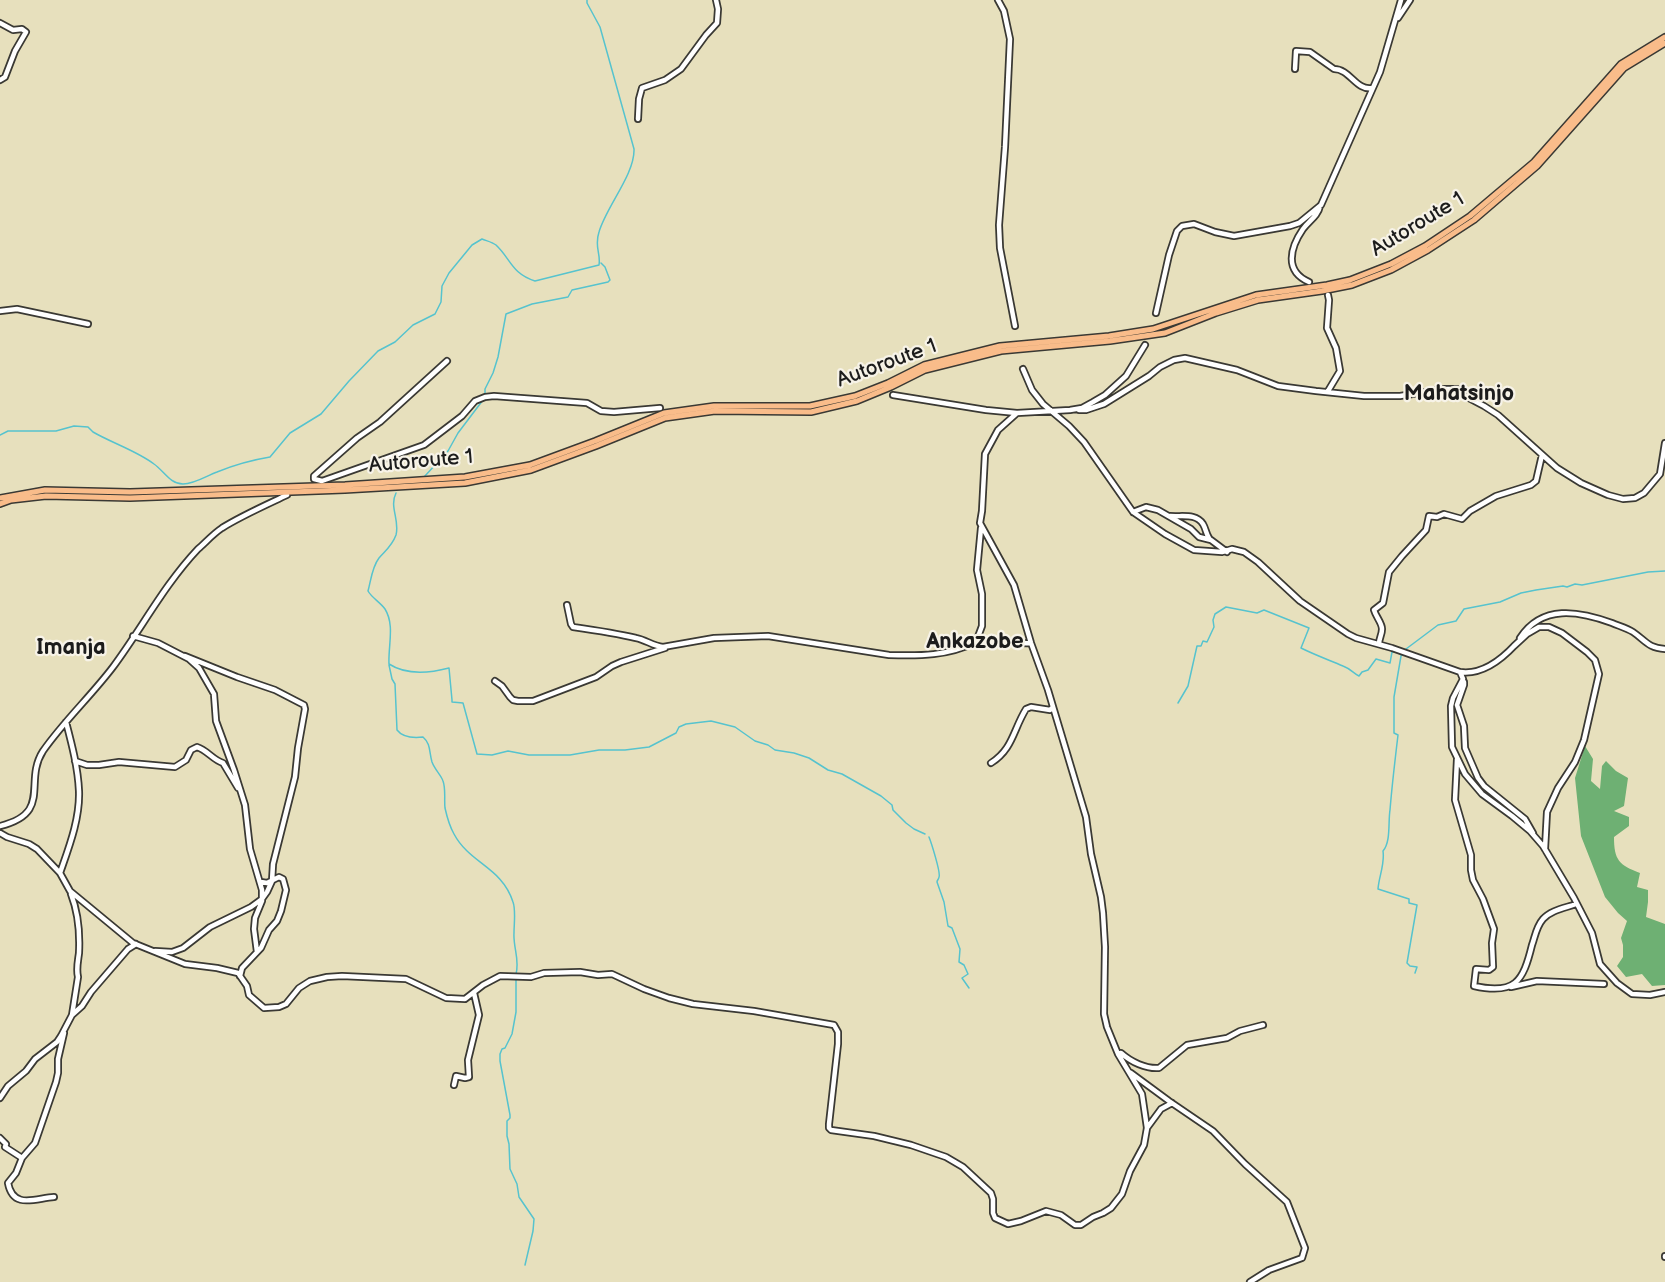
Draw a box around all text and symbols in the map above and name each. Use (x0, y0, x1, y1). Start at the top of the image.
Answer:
street label: Autoroute 1 (1367, 187, 1469, 263)
street label: Autoroute 1 (833, 334, 941, 394)
district label: Mahatsinjo (1404, 381, 1514, 407)
street label: Autoroute 1 (368, 445, 474, 479)
district label: Ankazobe (926, 629, 1024, 655)
district label: Imanja (36, 635, 106, 661)

